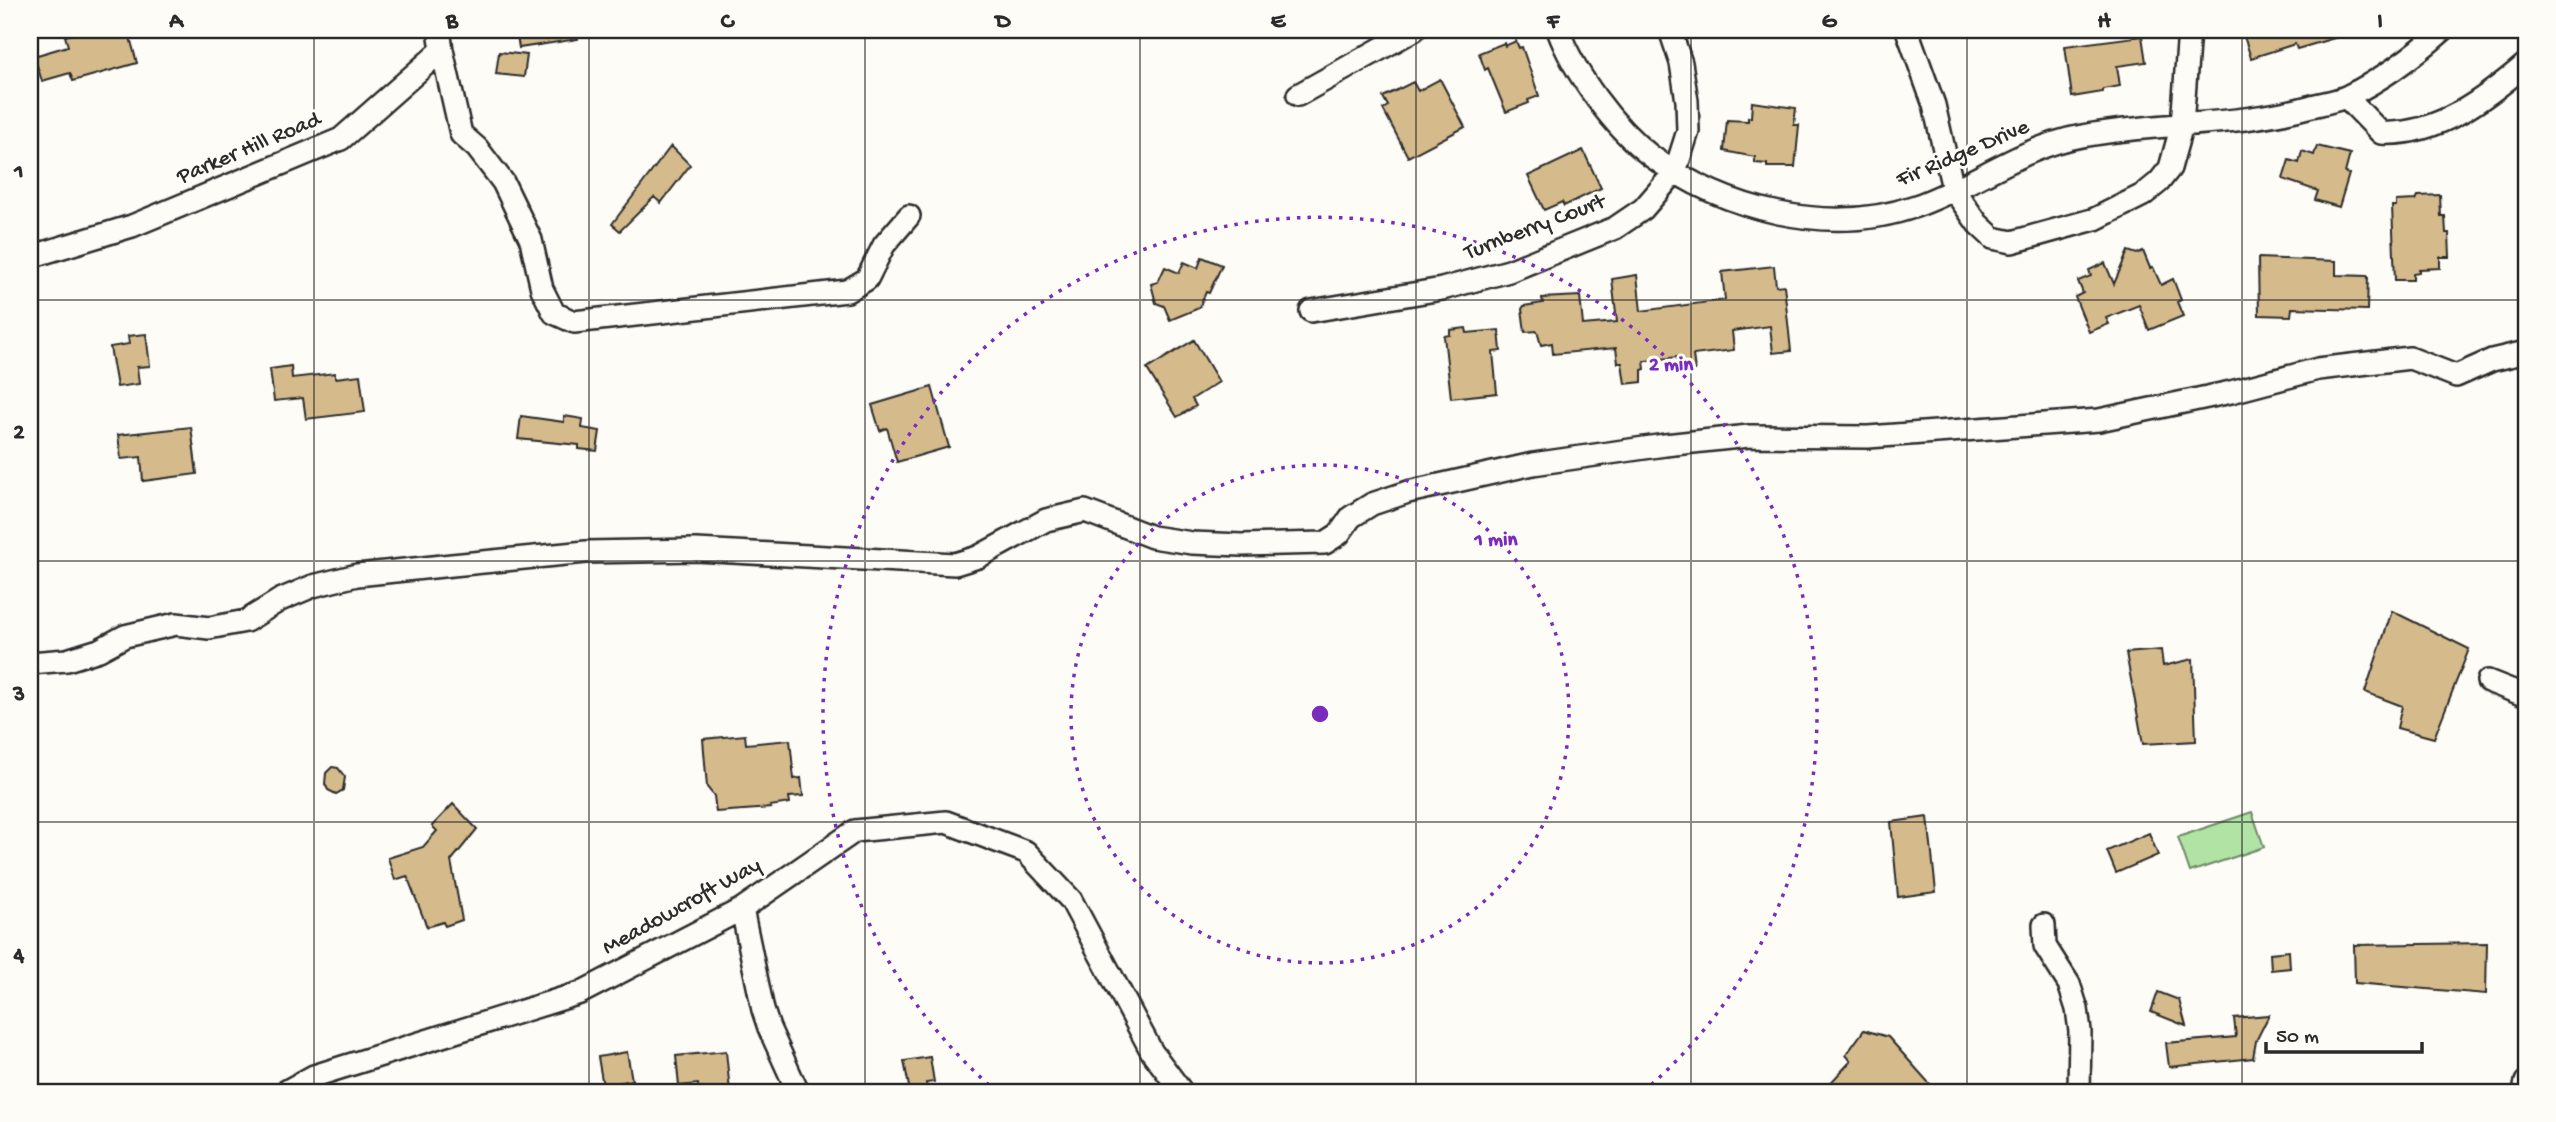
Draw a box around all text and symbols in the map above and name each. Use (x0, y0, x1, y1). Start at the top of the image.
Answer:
text: A (168, 9, 184, 36)
text: B (445, 9, 459, 36)
text: C (721, 9, 736, 36)
text: D (994, 9, 1012, 36)
text: E (1271, 9, 1287, 36)
text: F (1546, 9, 1561, 36)
text: G (1822, 9, 1838, 36)
text: H (2097, 9, 2111, 36)
text: I (2377, 9, 2383, 36)
street label: Parker Hill Road (172, 106, 326, 192)
street label: Fir Ridge Drive (1892, 114, 2034, 194)
text: 1 (13, 159, 24, 186)
street label: Turnberry Court (1459, 188, 1611, 268)
text: 2 min (1649, 354, 1694, 379)
text: 2 (13, 420, 25, 447)
text: 1 min (1474, 529, 1518, 554)
text: 3 (12, 682, 25, 709)
centre of rings (1308, 702, 1332, 726)
street label: Meadowcroft Way (598, 852, 766, 962)
text: 4 (13, 943, 25, 970)
scale bar (2266, 1010, 2421, 1054)
text: 50 m (2276, 1026, 2319, 1051)

